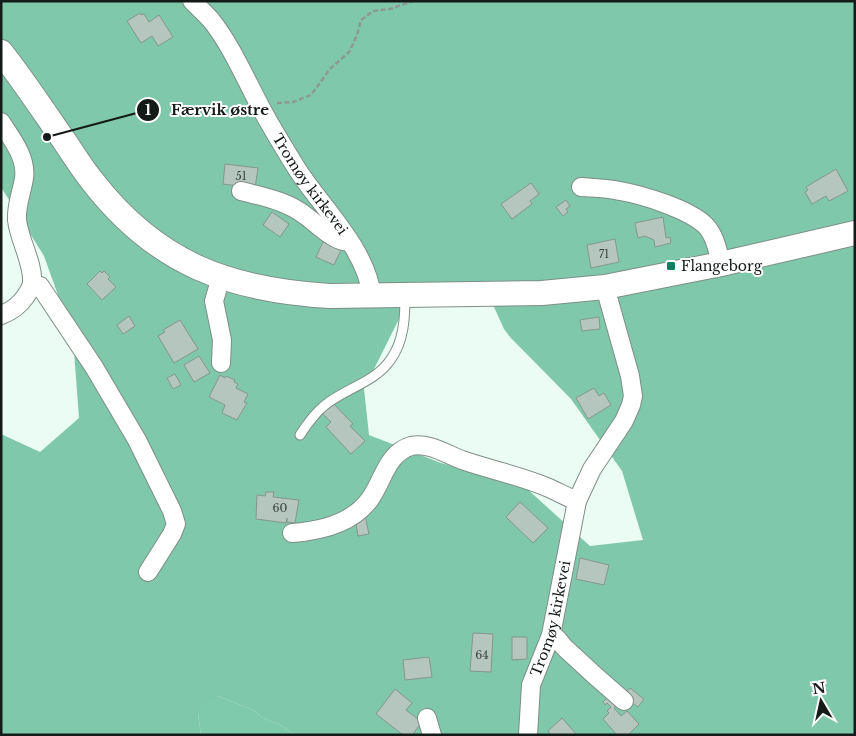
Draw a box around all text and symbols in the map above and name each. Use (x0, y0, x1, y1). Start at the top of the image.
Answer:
callout: Færvik østre (136, 95, 279, 125)
text: 1 (145, 100, 152, 119)
text: Færvik østre (171, 100, 269, 119)
street label: Tromøy kirkevei (269, 130, 352, 238)
house number: 51 (235, 169, 247, 183)
house number: 71 (599, 247, 609, 261)
place label: Flangeborg (681, 257, 763, 275)
marker: Flangeborg (665, 260, 677, 272)
house number: 60 (273, 501, 288, 515)
street label: Tromøy kirkevei (526, 559, 574, 679)
house number: 64 (475, 648, 489, 662)
north arrow (796, 676, 846, 726)
text: N (811, 678, 827, 698)

